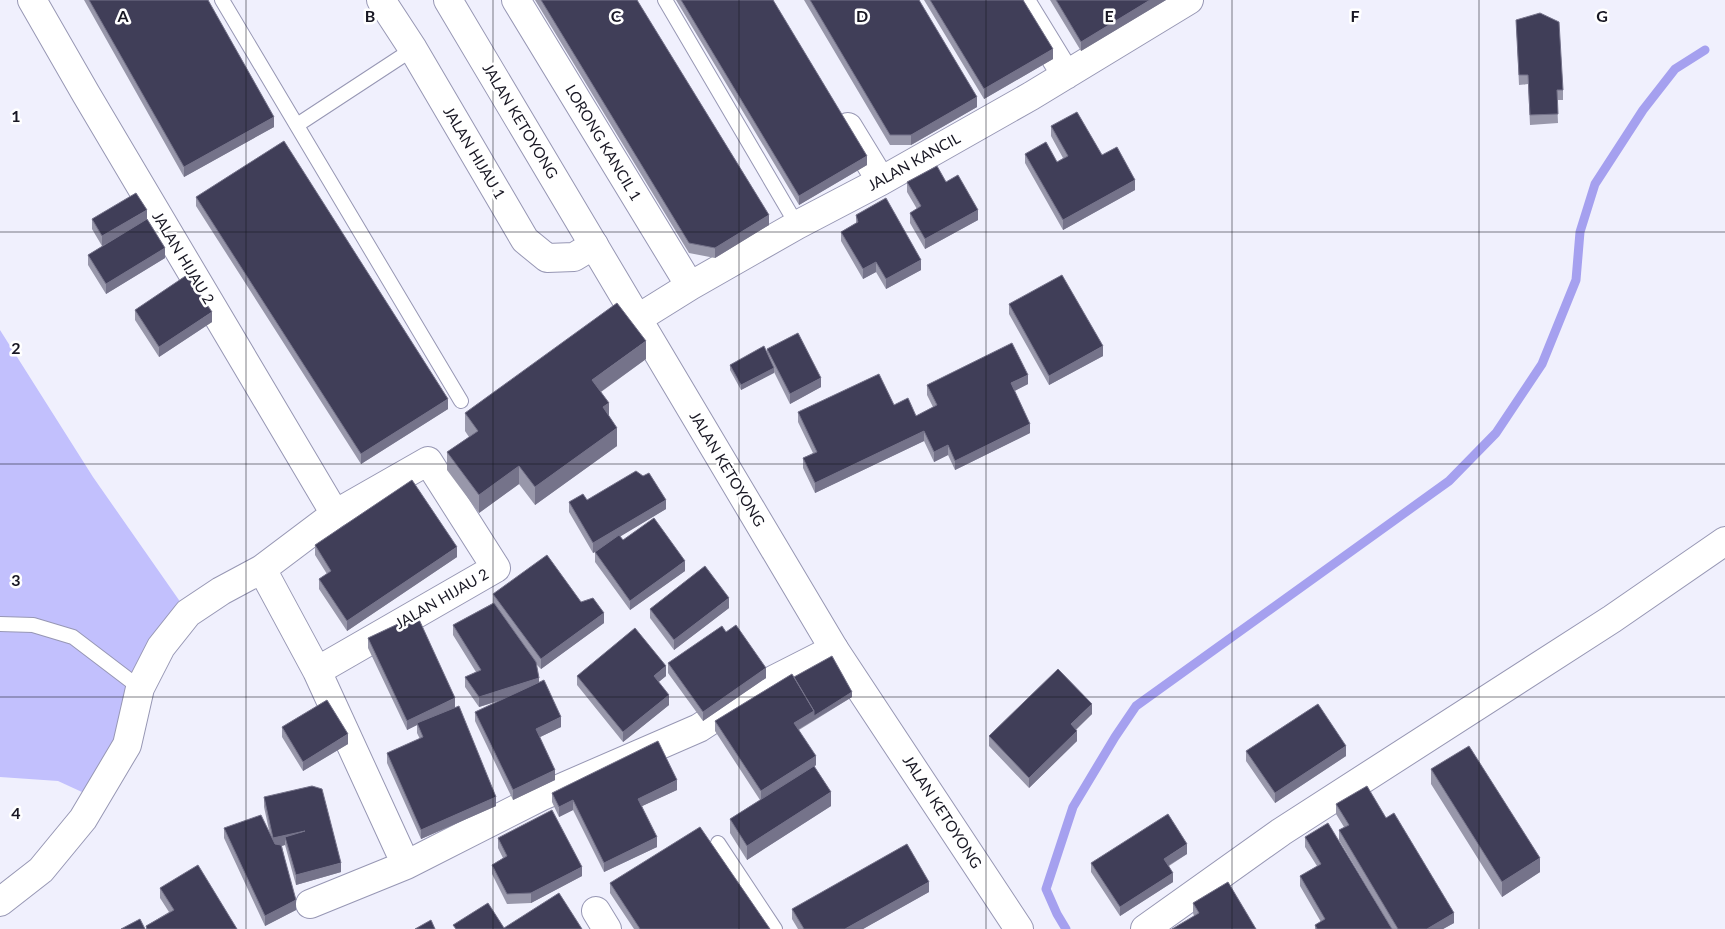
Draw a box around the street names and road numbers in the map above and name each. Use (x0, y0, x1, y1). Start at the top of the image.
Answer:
street label: JALAN KETOYONG (479, 60, 562, 181)
street label: LORONG KANCIL 1 (562, 81, 646, 204)
street label: JALAN HIJAU 1 (440, 103, 510, 202)
street label: JALAN KANCIL (864, 128, 963, 194)
street label: JALAN HIJAU 2 (149, 208, 219, 307)
street label: JALAN KETOYONG (686, 408, 769, 529)
street label: JALAN HIJAU 2 (392, 564, 491, 632)
street label: JALAN KETOYONG (900, 752, 986, 871)

